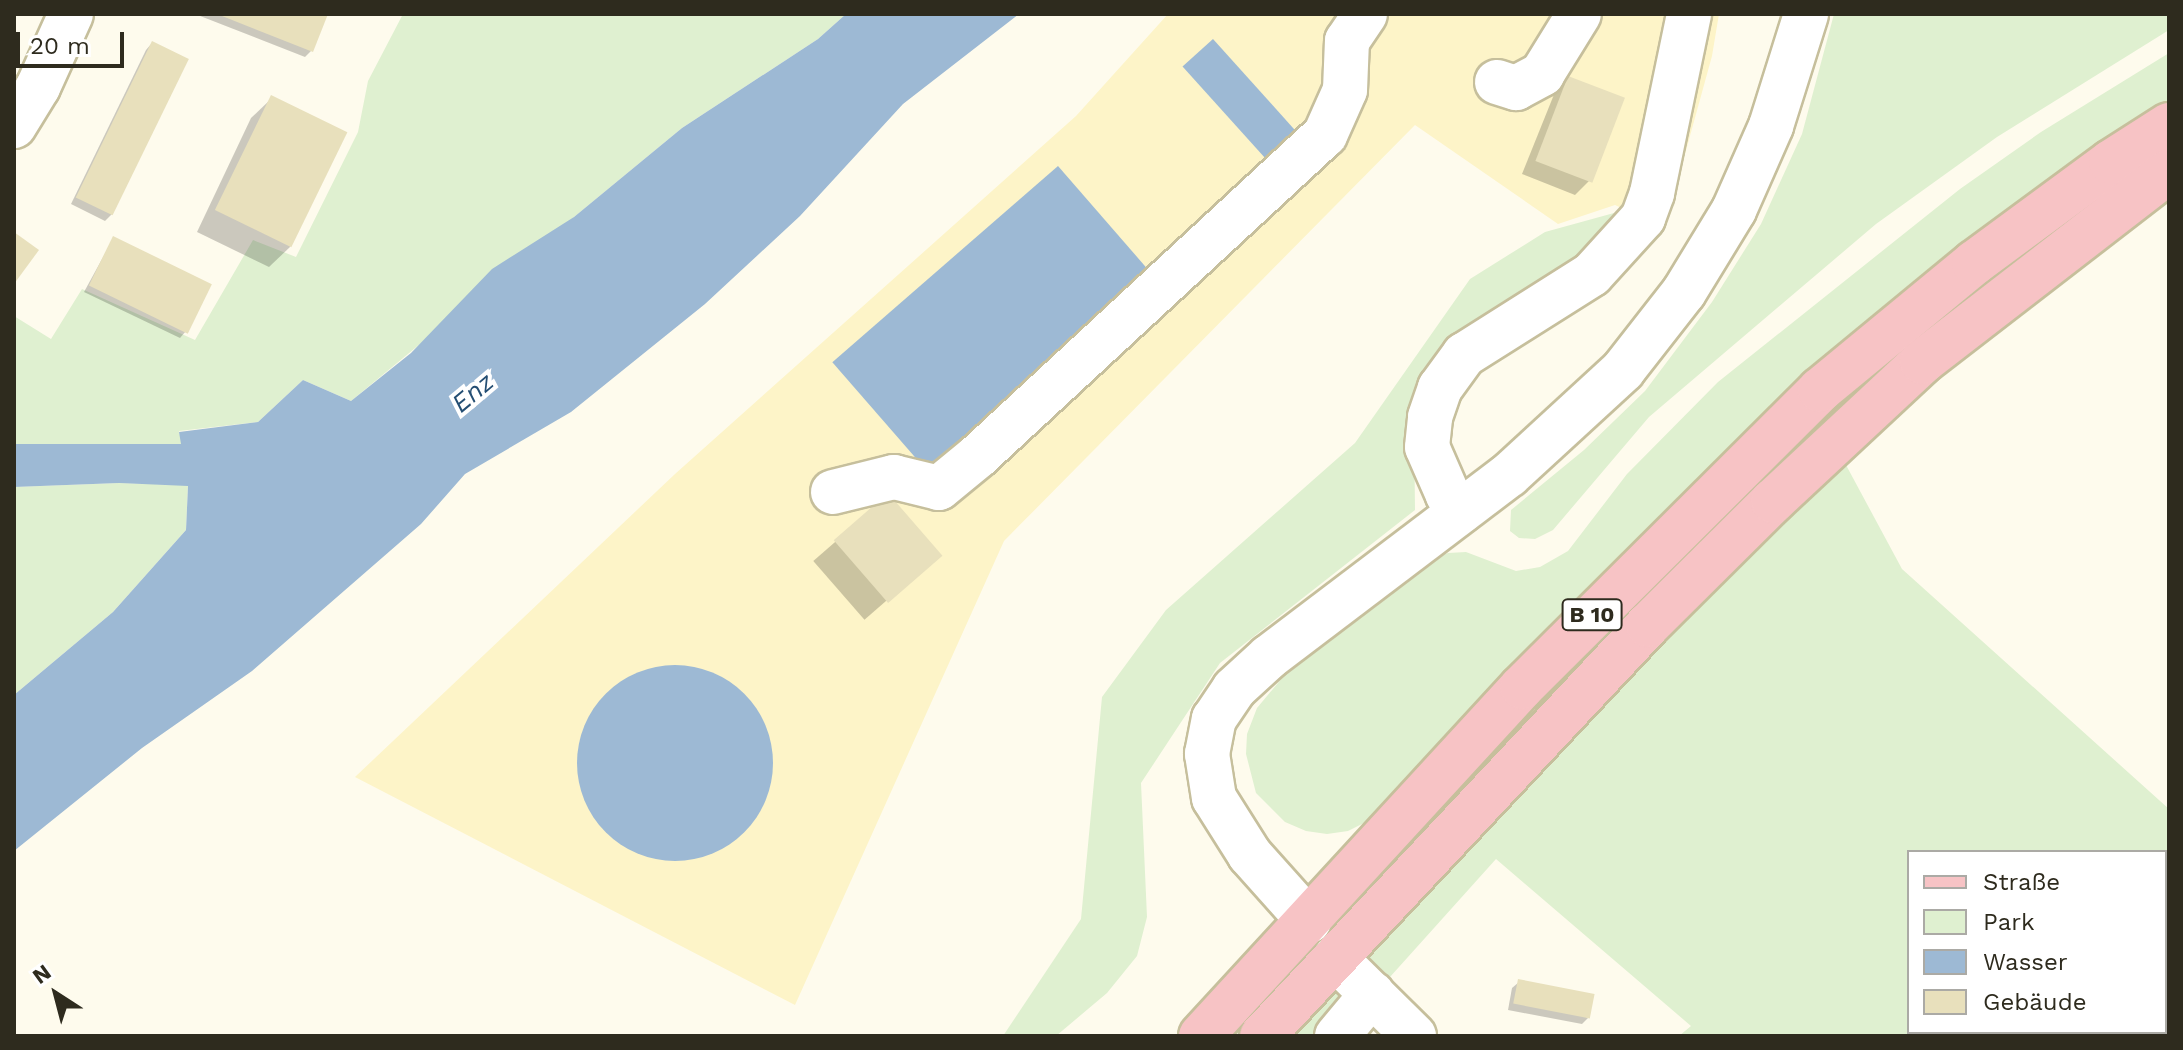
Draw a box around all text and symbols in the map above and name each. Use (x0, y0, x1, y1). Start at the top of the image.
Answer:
scale bar (20, 16, 128, 66)
text: 20 m (30, 32, 90, 60)
water label: Enz (446, 367, 500, 419)
road number: B 10 (1560, 597, 1624, 633)
legend (1907, 850, 2167, 1034)
text: Straße (1983, 868, 2060, 896)
text: Park (1983, 908, 2035, 936)
text: Wasser (1983, 948, 2068, 976)
north arrow (16, 954, 96, 1034)
text: N (28, 959, 56, 989)
text: Gebäude (1983, 988, 2087, 1016)

